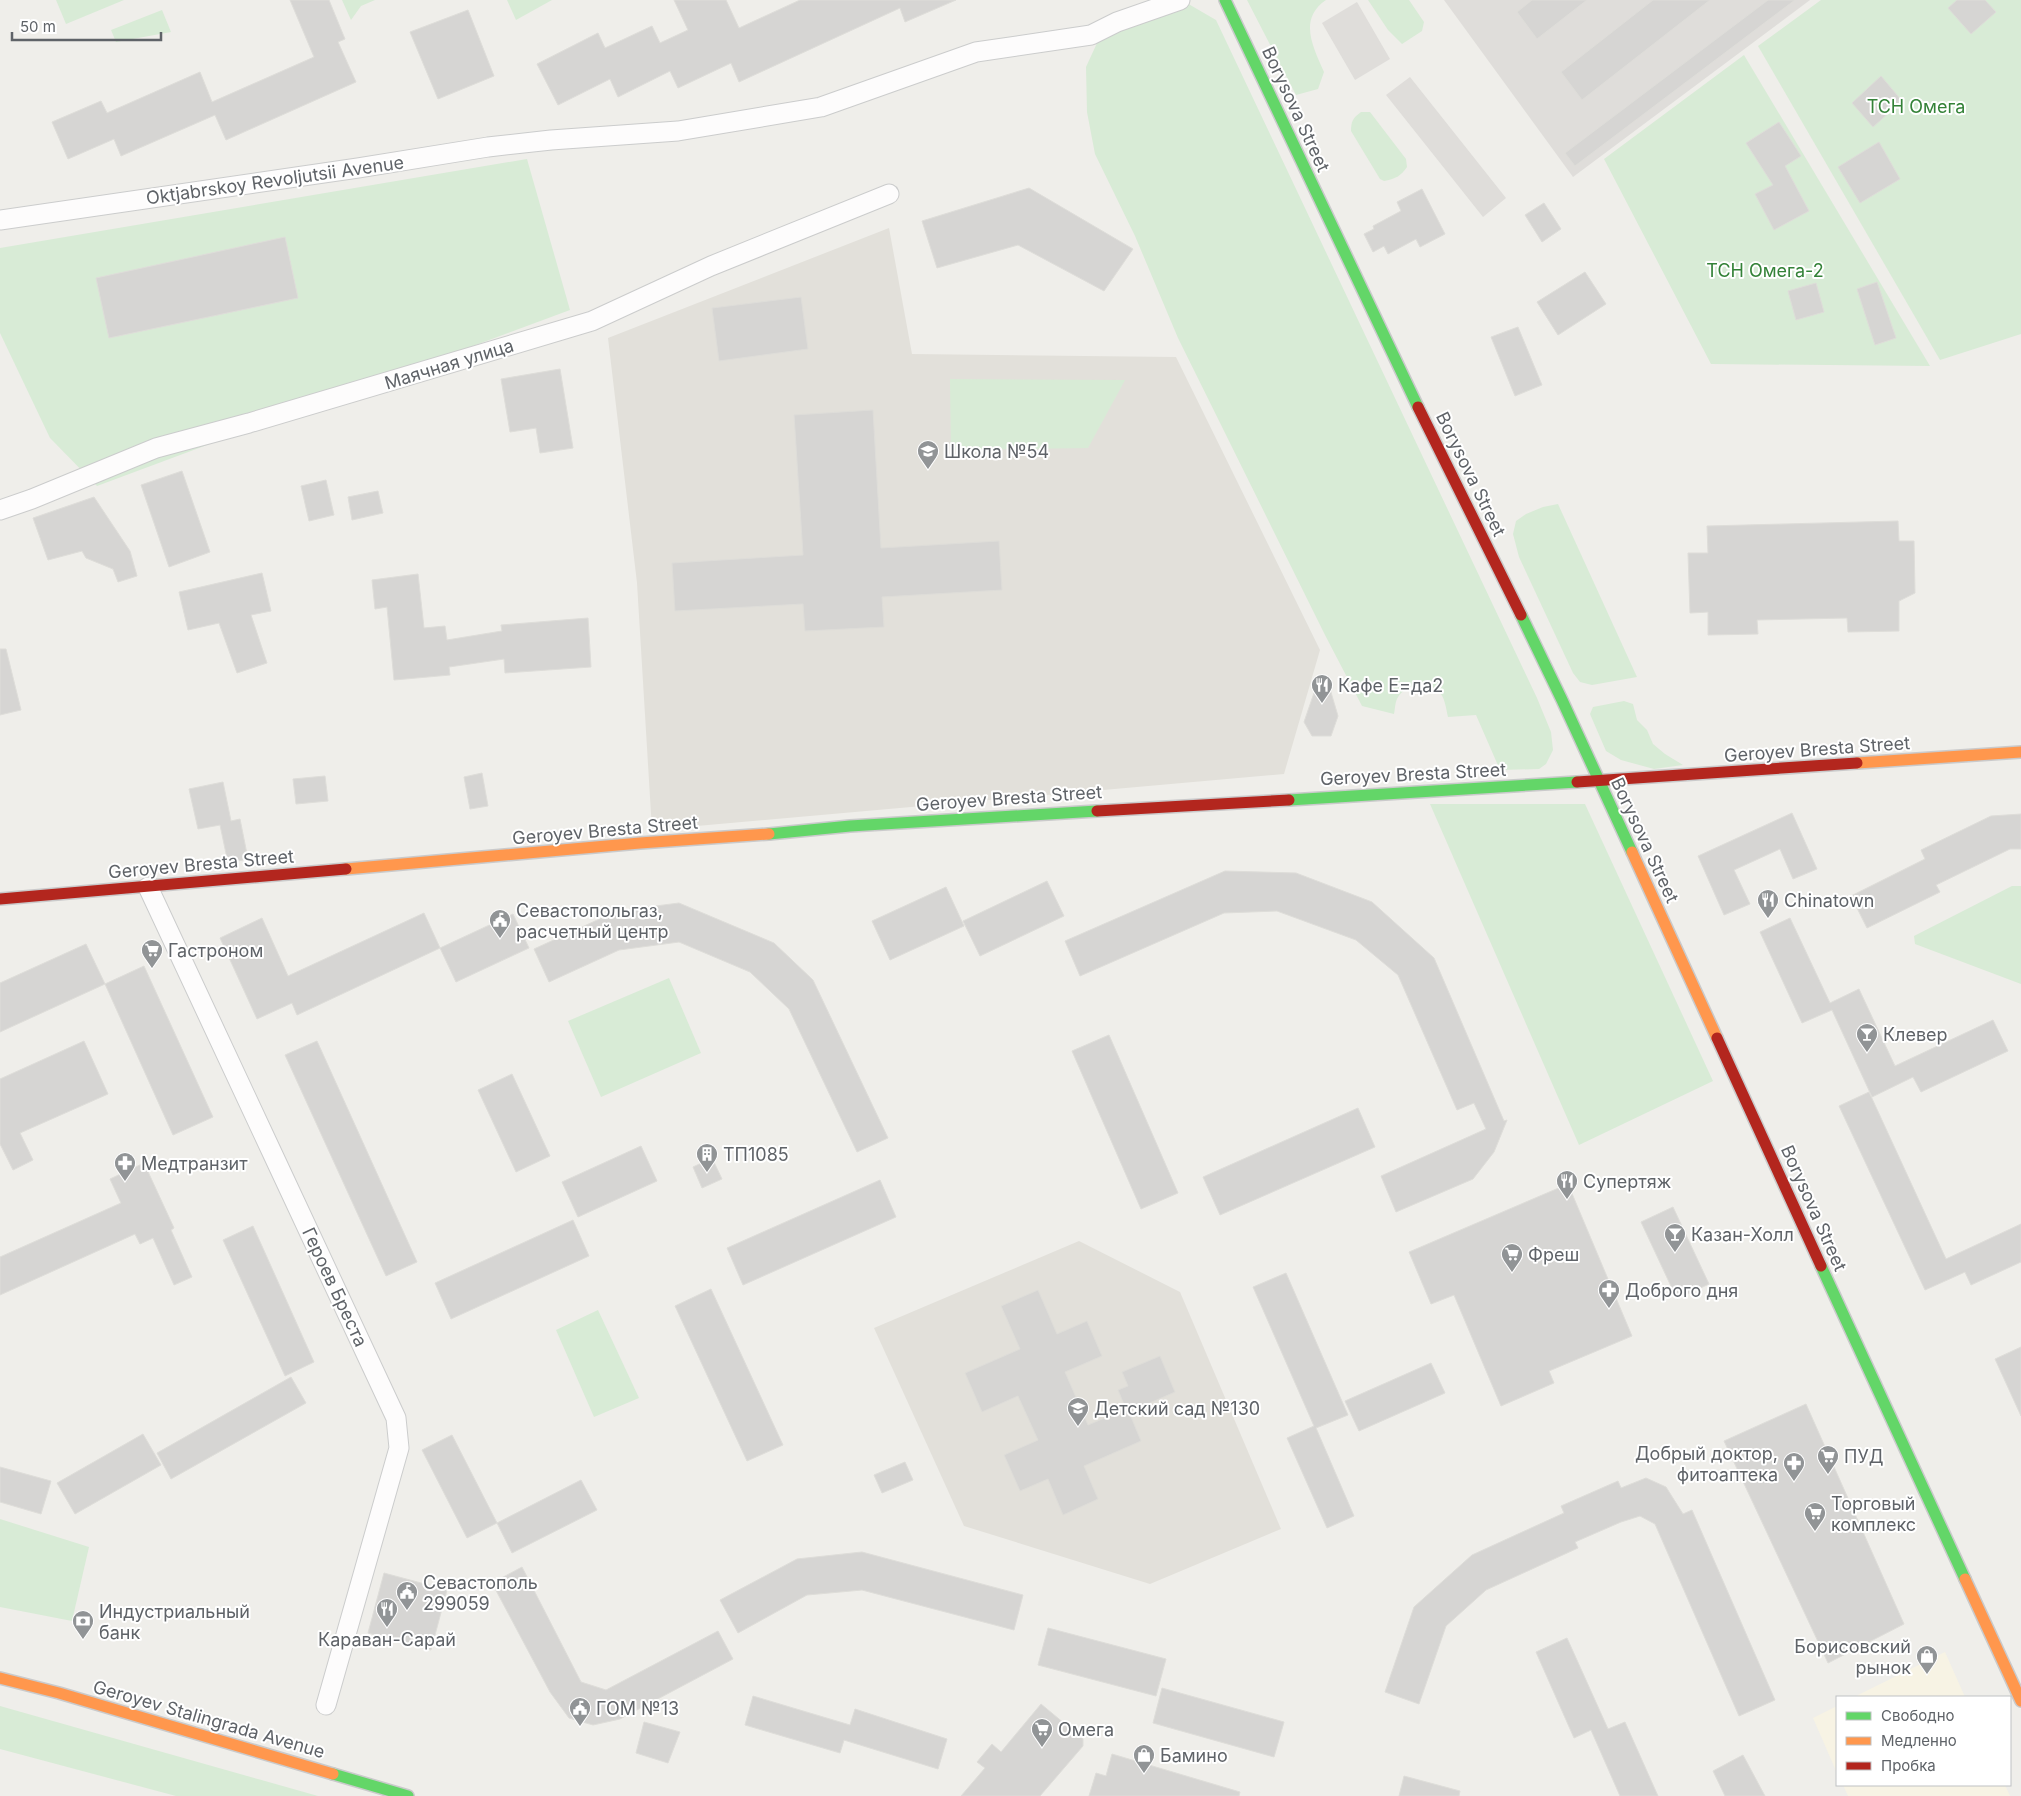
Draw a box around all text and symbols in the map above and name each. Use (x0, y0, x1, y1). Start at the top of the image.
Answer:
scale bar (12, 10, 161, 42)
text: 50 m (20, 17, 56, 36)
street label: Borysova Street (1258, 43, 1334, 175)
park label: ТСН Омега (1867, 96, 1965, 117)
street label: Oktjabrskoy Revoljutsii Avenue (145, 151, 405, 209)
park label: ТСН Омега-2 (1706, 260, 1824, 281)
street label: Маячная улица (382, 334, 516, 394)
street label: Borysova Street (1432, 408, 1510, 540)
school or university icon: Школа №54 (916, 439, 940, 470)
place label: Школа №54 (944, 441, 1049, 462)
restaurant icon: Кафе Е=да2 (1310, 673, 1334, 704)
place label: Кафе Е=да2 (1338, 675, 1443, 696)
street label: Geroyev Bresta Street (1723, 732, 1911, 766)
street label: Geroyev Bresta Street (1320, 759, 1507, 789)
street label: Borysova Street (1607, 774, 1683, 906)
street label: Geroyev Bresta Street (915, 781, 1103, 815)
street label: Geroyev Bresta Street (511, 811, 699, 849)
street label: Geroyev Bresta Street (107, 845, 295, 883)
restaurant icon: Chinatown (1756, 888, 1780, 919)
place label: Chinatown (1784, 890, 1874, 911)
place label: Севастопольгаз, расчетный центр (516, 900, 669, 942)
public building icon: Севастопольгаз, расчетный центр (488, 908, 512, 939)
supermarket icon: Гастроном (140, 938, 164, 969)
place label: Гастроном (168, 940, 263, 961)
bar icon: Клевер (1855, 1022, 1879, 1053)
place label: Клевер (1883, 1024, 1948, 1045)
building icon: ТП1085 (695, 1142, 719, 1173)
street label: Borysova Street (1777, 1142, 1851, 1274)
place label: ТП1085 (723, 1144, 789, 1165)
pharmacy icon: Медтранзит (113, 1151, 137, 1182)
place label: Медтранзит (141, 1153, 248, 1174)
restaurant icon: Супертяж (1555, 1169, 1579, 1200)
place label: Супертяж (1583, 1171, 1671, 1192)
bar icon: Казан-Холл (1663, 1222, 1687, 1253)
street label: Героев Бреста (298, 1224, 372, 1350)
place label: Казан-Холл (1691, 1224, 1794, 1245)
supermarket icon: Фреш (1500, 1242, 1524, 1273)
place label: Фреш (1528, 1244, 1579, 1265)
pharmacy icon: Доброго дня (1597, 1278, 1621, 1309)
place label: Доброго дня (1625, 1280, 1738, 1301)
school or university icon: Детский сад №130 (1066, 1396, 1090, 1427)
place label: Детский сад №130 (1094, 1398, 1260, 1419)
place label: Добрый доктор, фитоаптека (1635, 1443, 1778, 1485)
supermarket icon: ПУД (1816, 1444, 1840, 1475)
place label: ПУД (1844, 1446, 1883, 1467)
pharmacy icon: Добрый доктор, фитоаптека (1782, 1451, 1806, 1482)
place label: Торговый комплекс (1831, 1493, 1916, 1535)
supermarket icon: Торговый комплекс (1803, 1501, 1827, 1532)
place label: Севастополь 299059 (423, 1572, 538, 1614)
public building icon: Севастополь 299059 (395, 1580, 419, 1611)
restaurant icon: Караван-Сарай (375, 1597, 399, 1628)
place label: Индустриальный банк (99, 1601, 250, 1643)
bank icon: Индустриальный банк (71, 1609, 95, 1640)
place label: Караван-Сарай (318, 1629, 456, 1650)
place label: Борисовский рынок (1794, 1636, 1911, 1678)
shop icon: Борисовский рынок (1915, 1644, 1939, 1675)
street label: Geroyev Stalingrada Avenue (91, 1676, 327, 1762)
public building icon: ГОМ №13 (568, 1696, 592, 1727)
legend (1836, 1696, 2011, 1786)
place label: ГОМ №13 (596, 1698, 679, 1719)
text: Свободно (1881, 1706, 1955, 1725)
supermarket icon: Омега (1030, 1717, 1054, 1748)
place label: Омега (1058, 1719, 1114, 1740)
text: Медленно (1881, 1731, 1957, 1750)
shop icon: Бамино (1132, 1743, 1156, 1774)
place label: Бамино (1160, 1745, 1228, 1766)
text: Пробка (1881, 1756, 1936, 1775)

